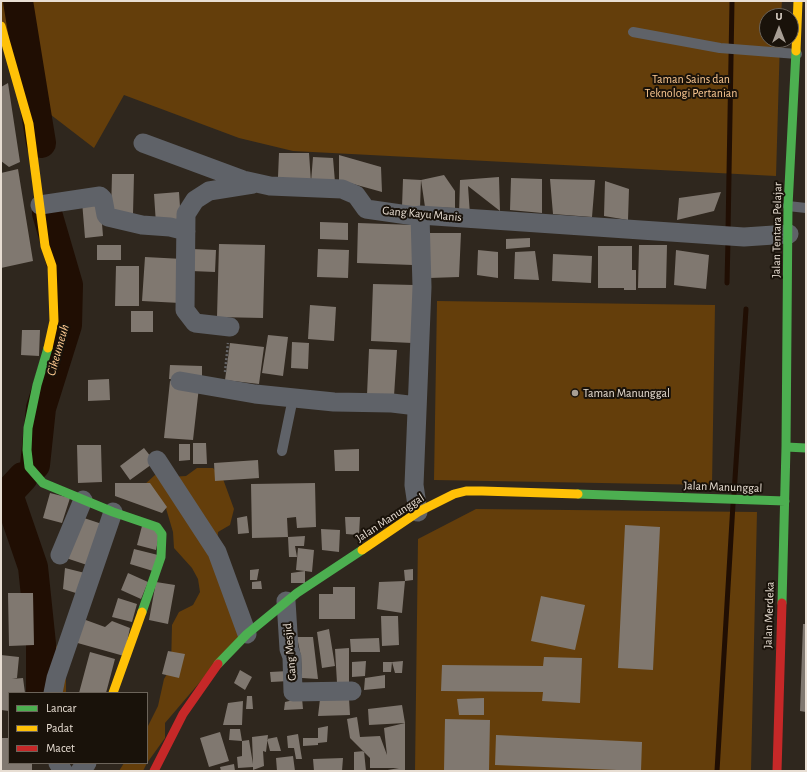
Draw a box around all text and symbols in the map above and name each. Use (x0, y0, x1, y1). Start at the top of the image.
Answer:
north arrow (759, 8, 799, 48)
text: U (775, 11, 783, 22)
park label: Taman Sains dan Teknologi Pertanian (645, 72, 737, 100)
street label: Jalan Tentara Pelajar (769, 182, 785, 278)
street label: Gang Kayu Manis (382, 203, 462, 225)
water label: Cikeumeuh (43, 323, 73, 377)
place label: Taman Manunggal (583, 386, 670, 400)
marker: Taman Manunggal (570, 388, 580, 398)
street label: Jalan Manunggal (683, 478, 763, 496)
street label: Jalan Manunggal (353, 491, 427, 545)
street label: Jalan Merdeka (761, 581, 777, 649)
street label: Gang Mesjid (280, 622, 300, 682)
legend (8, 692, 148, 764)
text: Lancar (46, 702, 76, 714)
text: Padat (46, 722, 73, 734)
text: Macet (46, 742, 75, 754)

